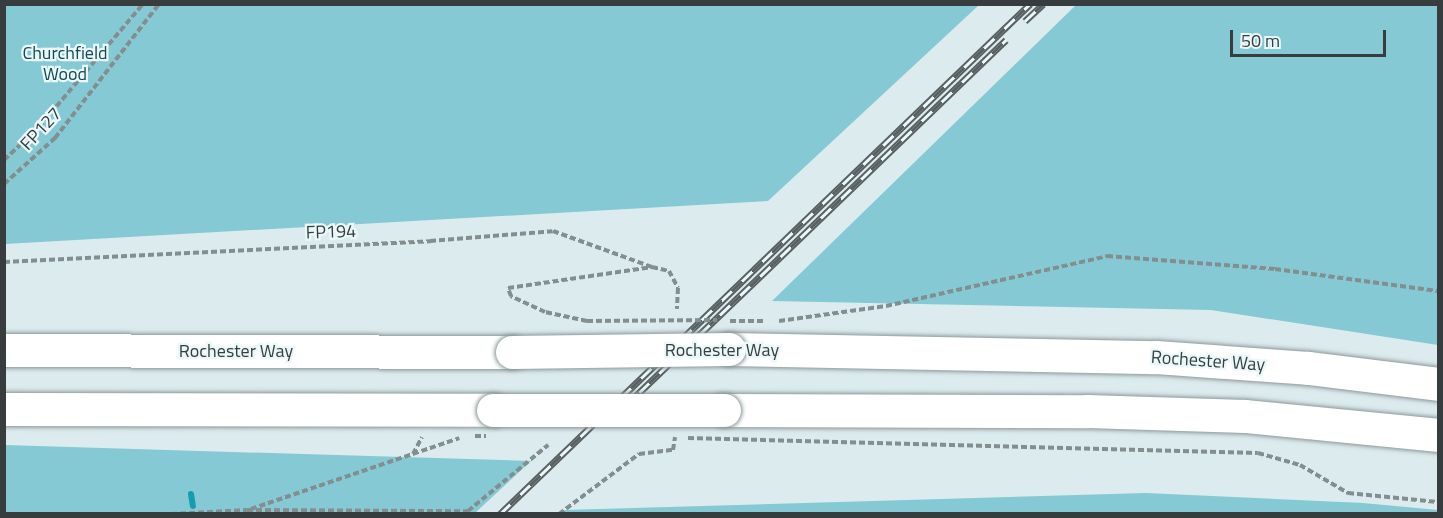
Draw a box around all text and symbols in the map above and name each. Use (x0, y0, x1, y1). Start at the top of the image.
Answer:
scale bar (1233, 18, 1389, 56)
text: 50 m (1241, 27, 1280, 54)
park label: Churchfield Wood (22, 43, 108, 86)
street label: FP127 (16, 103, 66, 155)
street label: FP194 (305, 220, 357, 244)
street label: Rochester Way (665, 339, 779, 361)
street label: Rochester Way (179, 340, 293, 362)
street label: Rochester Way (1150, 346, 1266, 376)

